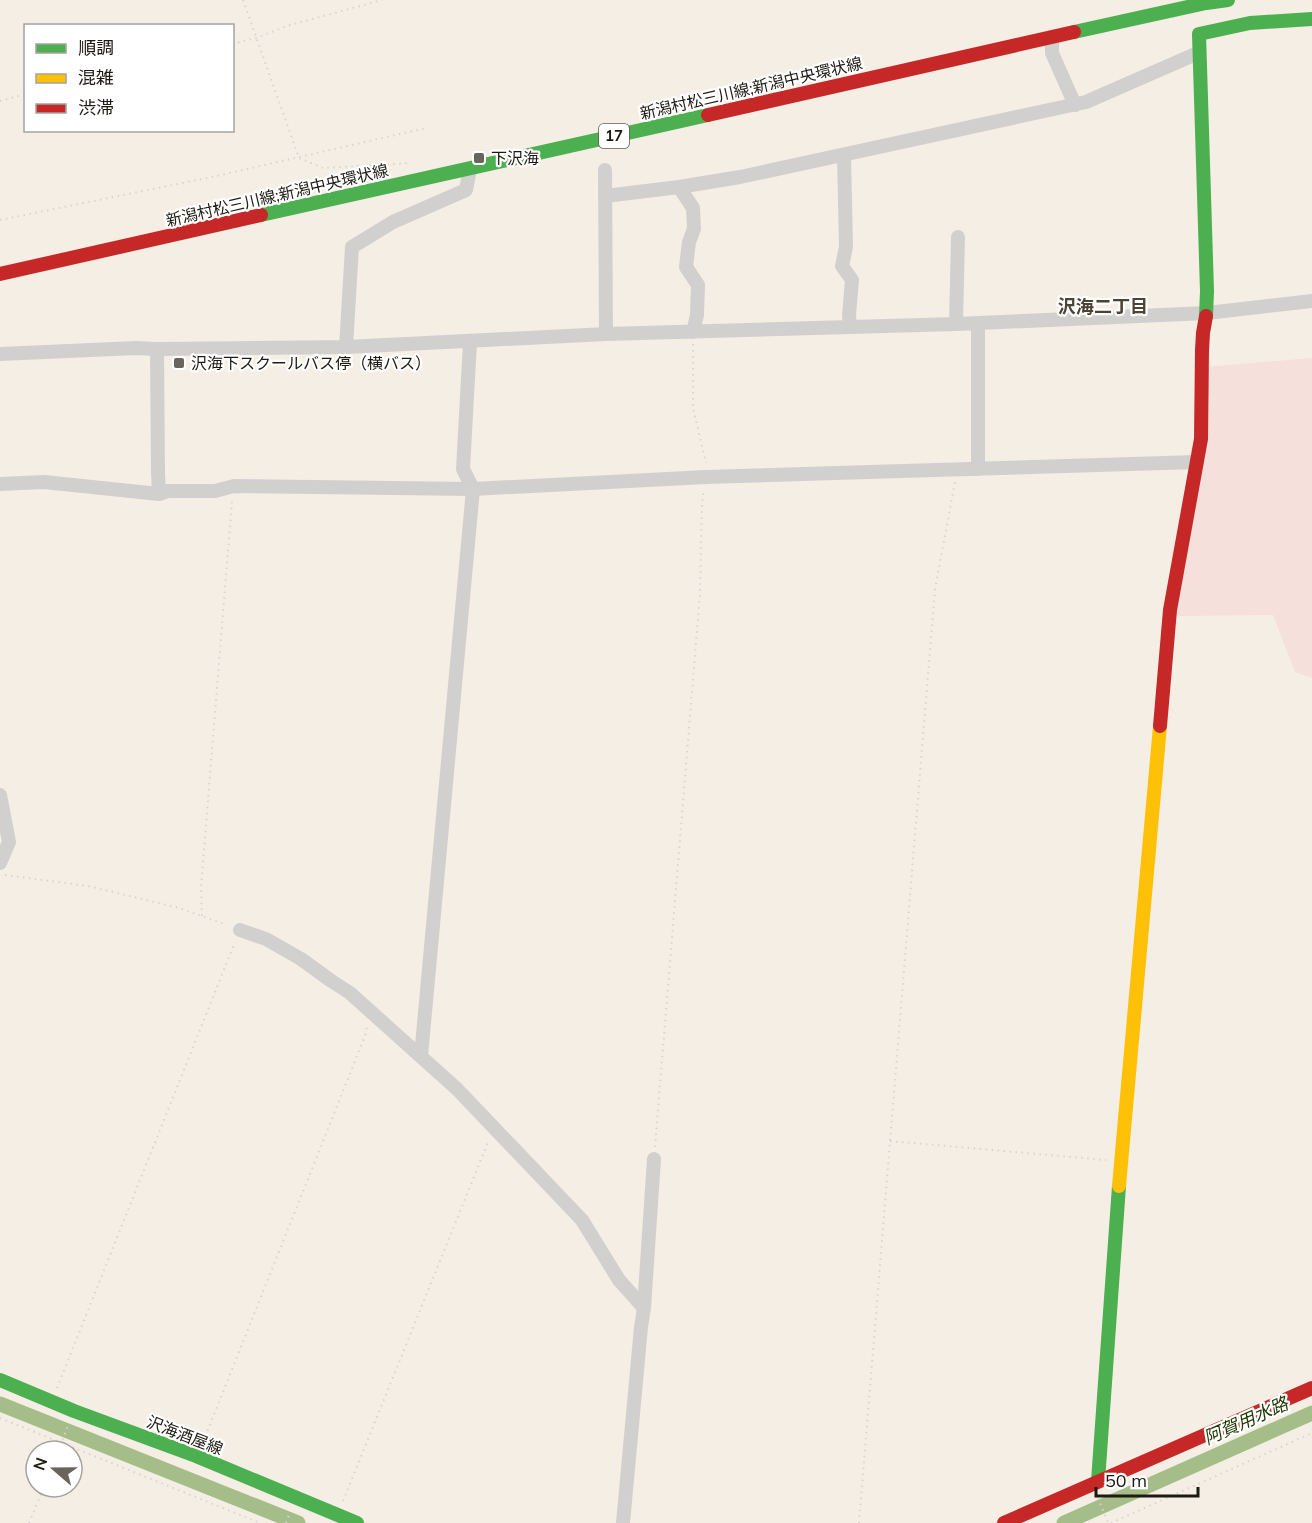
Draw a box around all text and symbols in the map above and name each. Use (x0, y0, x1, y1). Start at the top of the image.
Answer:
legend (24, 24, 234, 132)
text: 順調 (78, 36, 114, 59)
street label: 新潟村松三川線;新潟中央環状線 (638, 53, 864, 123)
text: 混雑 (78, 66, 114, 89)
text: 渋滞 (78, 96, 114, 119)
road number: 17 (599, 124, 629, 148)
place label: 下沢海 (491, 148, 539, 168)
marker: 下沢海 (472, 151, 486, 165)
street label: 新潟村松三川線;新潟中央環状線 (164, 160, 390, 230)
district label: 沢海二丁目 (1058, 295, 1148, 318)
place label: 沢海下スクールバス停（横バス） (191, 353, 431, 373)
marker: 沢海下スクールバス停（横バス） (172, 356, 186, 370)
water label: 阿賀用水路 (1200, 1391, 1293, 1449)
street label: 沢海酒屋線 (144, 1411, 226, 1459)
north arrow (24, 1439, 84, 1499)
text: N (28, 1455, 51, 1473)
scale bar (1096, 1460, 1198, 1498)
text: 50 m (1105, 1469, 1147, 1492)

